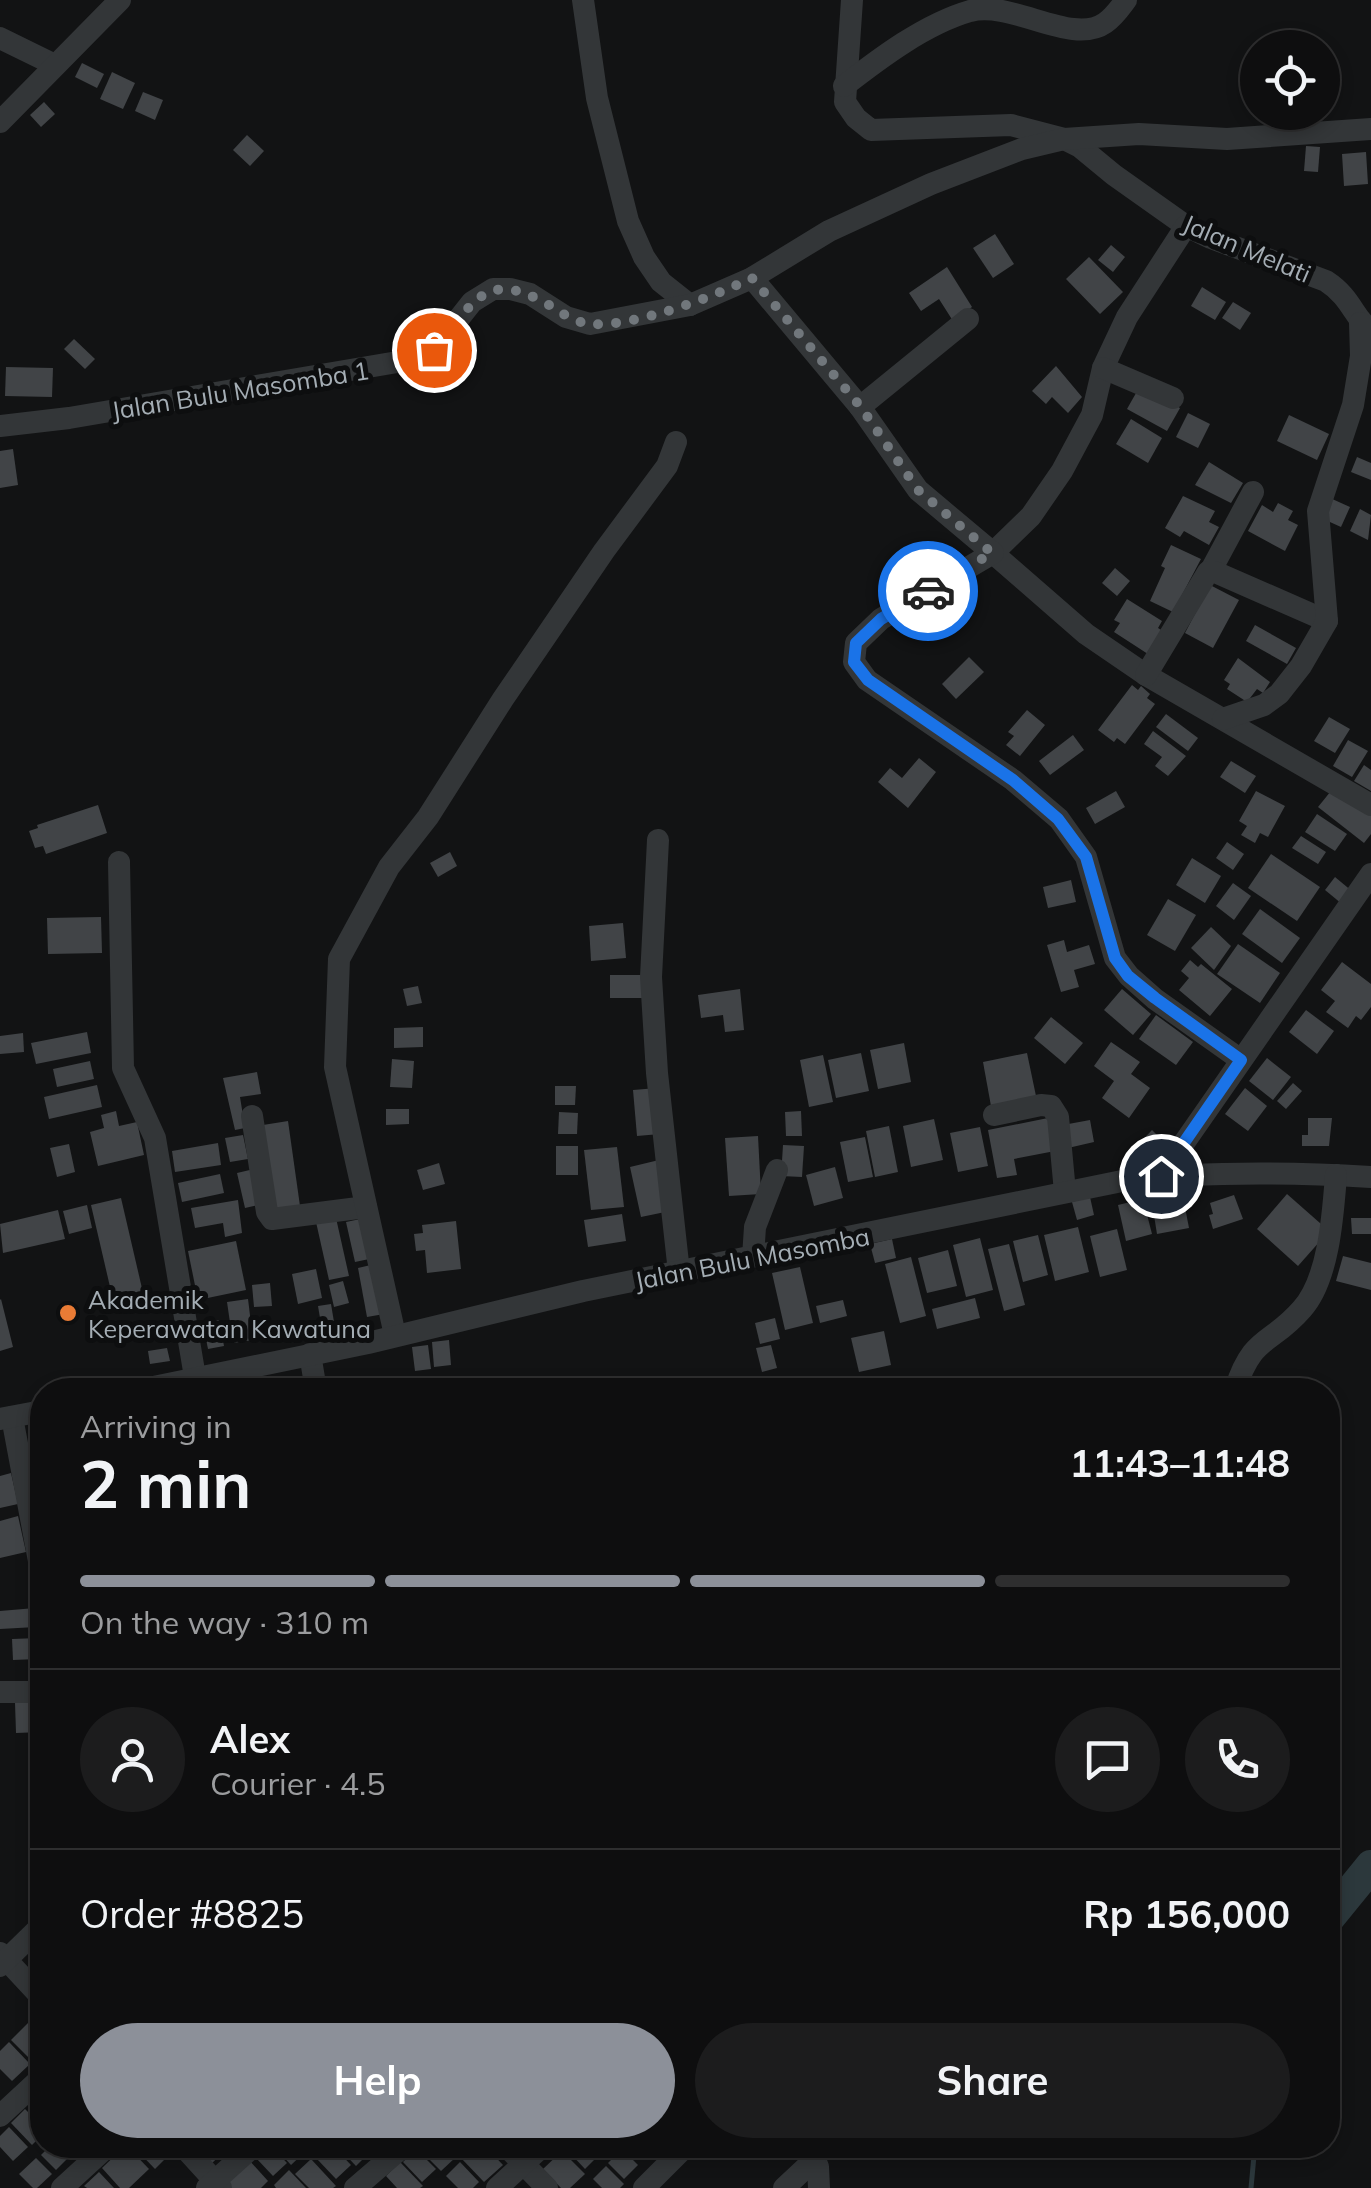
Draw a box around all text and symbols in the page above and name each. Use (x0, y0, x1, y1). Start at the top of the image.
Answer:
map controls (1240, 30, 1340, 130)
button: locate (1240, 30, 1340, 130)
street label: Jalan Melati (1178, 207, 1316, 289)
pin (392, 308, 477, 393)
icon: bag (407, 323, 462, 378)
street label: Jalan Bulu Masomba 1 (109, 354, 371, 426)
courier (878, 541, 978, 641)
icon: car (901, 564, 956, 619)
pin (1119, 1134, 1204, 1219)
icon: home (1134, 1149, 1189, 1204)
street label: Jalan Bulu Masomba (632, 1220, 872, 1296)
place label: Akademik Keperawatan Kawatuna (88, 1284, 371, 1344)
marker: Akademik Keperawatan Kawatuna (57, 1302, 79, 1324)
text: Arriving in (80, 1406, 232, 1446)
text: 11:43–11:48 (1070, 1439, 1290, 1487)
text: 2 min (80, 1443, 251, 1524)
text: On the way · 310 m (80, 1602, 369, 1642)
button: person (80, 1707, 185, 1812)
button: chat (1055, 1707, 1160, 1812)
button: phone (1185, 1707, 1290, 1812)
text: Alex (210, 1715, 290, 1763)
text: Courier · 4.5 (210, 1763, 386, 1803)
text: Order #8825 (80, 1890, 304, 1938)
text: Rp 156,000 (1083, 1890, 1290, 1938)
button: Help (80, 2023, 675, 2138)
button: Share (695, 2023, 1290, 2138)

